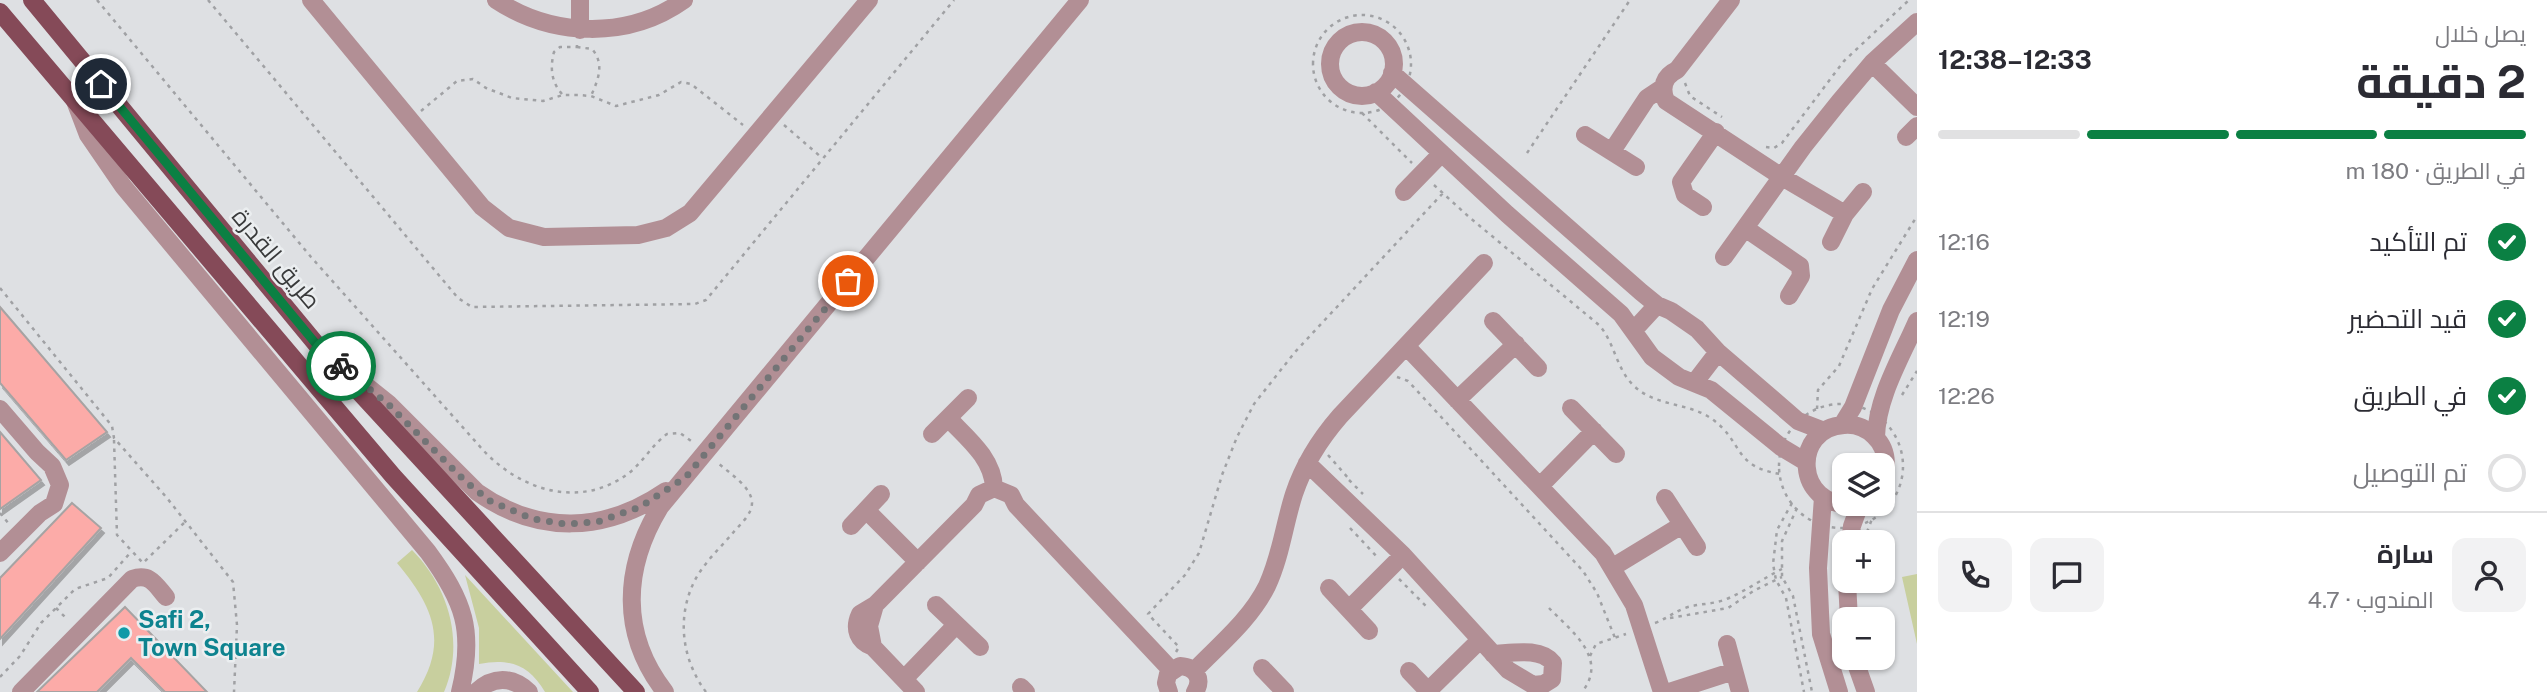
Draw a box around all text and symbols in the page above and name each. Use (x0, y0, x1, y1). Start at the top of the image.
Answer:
text: يصل خلال (2435, 20, 2526, 47)
text: 12:33–12:38 (1938, 44, 2092, 75)
pin (71, 54, 131, 114)
text: 2 دقيقة (2356, 54, 2526, 108)
icon: home (82, 65, 120, 103)
text: في الطريق · 180 m (2345, 157, 2526, 184)
street label: طريق القدرة (225, 202, 327, 315)
icon: check (2488, 223, 2526, 261)
text: تم التأكيد (2369, 226, 2467, 257)
text: 12:16 (1938, 228, 1990, 255)
pin (818, 251, 878, 311)
icon: bag (829, 262, 867, 300)
icon: check (2488, 300, 2526, 338)
text: قيد التحضير (2348, 303, 2467, 334)
text: 12:19 (1938, 305, 1990, 332)
courier (306, 331, 376, 401)
icon: bike (322, 347, 360, 385)
icon: check (2488, 377, 2526, 415)
text: في الطريق (2353, 380, 2467, 411)
text: 12:26 (1938, 382, 1995, 409)
map controls (1832, 453, 1895, 670)
button: layers (1832, 453, 1895, 516)
text: تم التوصيل (2353, 457, 2467, 488)
button: + (1832, 530, 1895, 593)
button: phone (1938, 538, 2012, 612)
button: chat (2030, 538, 2104, 612)
text: سارة (2377, 538, 2434, 569)
button: person (2452, 538, 2526, 612)
text: المندوب · 4.7 (2308, 586, 2434, 613)
place label: Safi 2, Town Square (138, 605, 286, 661)
button: − (1832, 607, 1895, 670)
marker: Safi 2, Town Square (116, 625, 132, 641)

